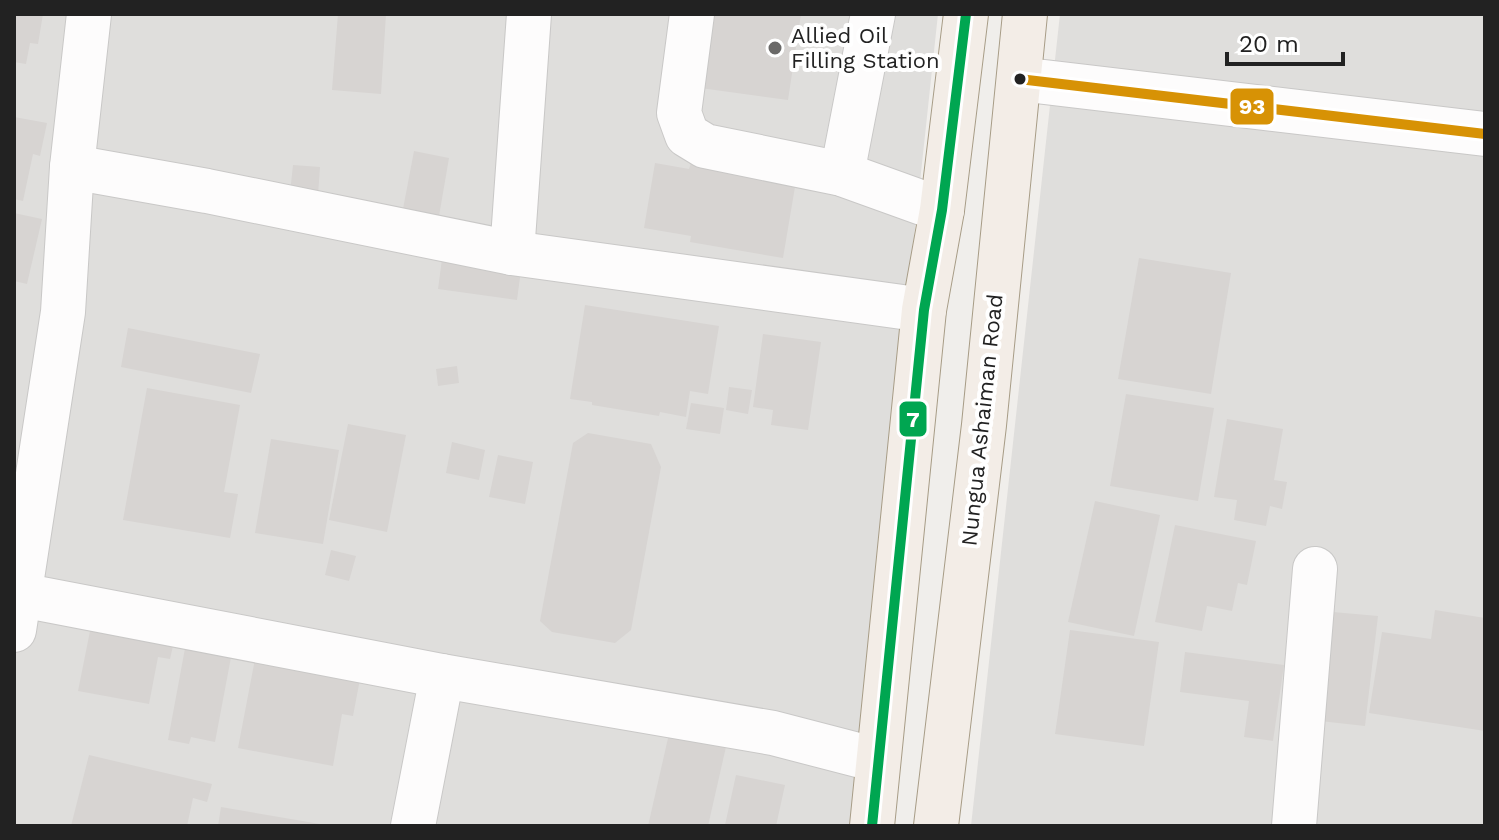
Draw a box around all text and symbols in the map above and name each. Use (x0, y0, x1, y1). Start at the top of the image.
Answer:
scale bar (1227, 16, 1343, 66)
place label: Allied Oil Filling Station (791, 23, 940, 73)
text: 20 m (1239, 30, 1299, 58)
marker: Allied Oil Filling Station (766, 39, 784, 57)
unlabelled marker (1012, 71, 1028, 87)
line badge: 93 (1229, 87, 1275, 126)
text: 93 (1239, 94, 1265, 119)
street label: Nungua Ashaiman Road (956, 293, 1008, 547)
line badge: 7 (898, 400, 928, 438)
text: 7 (906, 407, 920, 432)

